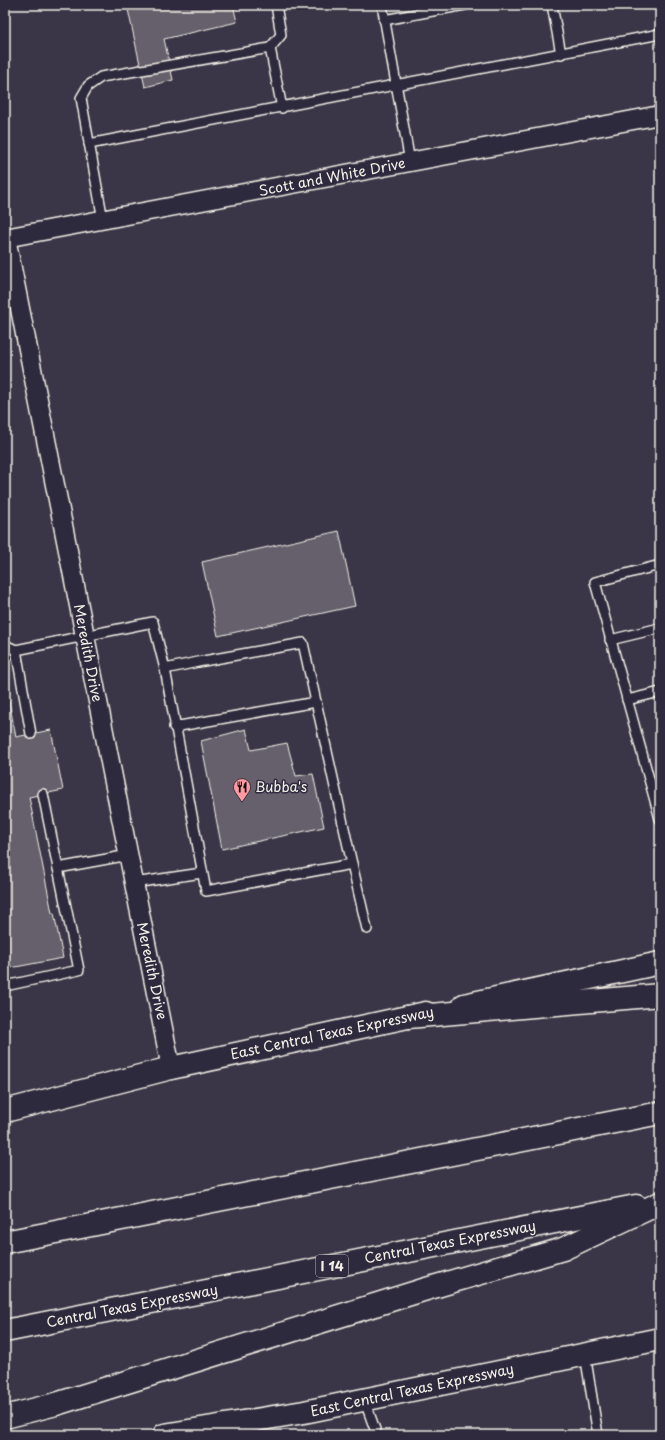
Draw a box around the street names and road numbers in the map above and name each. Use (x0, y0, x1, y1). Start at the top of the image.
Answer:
street label: Scott and White Drive (257, 152, 407, 201)
street label: Meredith Drive (69, 602, 108, 704)
street label: Meredith Drive (132, 920, 173, 1022)
street label: East Central Texas Expressway (228, 1001, 435, 1064)
street label: Central Texas Expressway (362, 1215, 537, 1268)
road number: I 14 (316, 1255, 348, 1277)
street label: Central Texas Expressway (44, 1279, 219, 1332)
street label: East Central Texas Expressway (308, 1358, 515, 1421)

